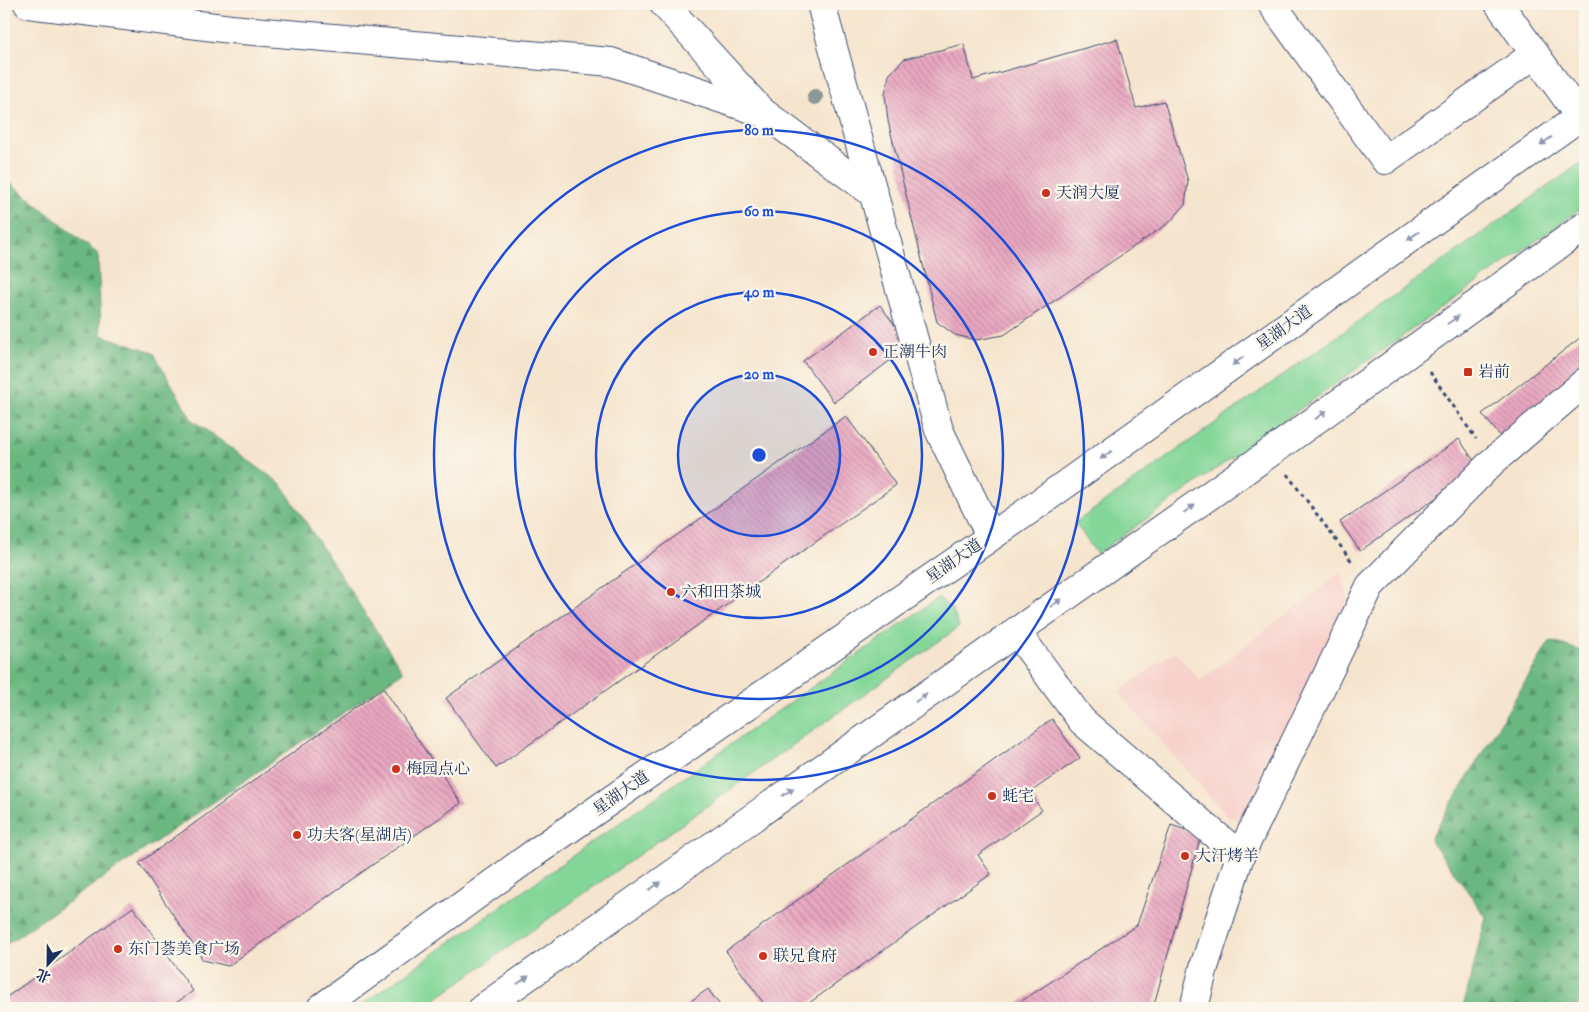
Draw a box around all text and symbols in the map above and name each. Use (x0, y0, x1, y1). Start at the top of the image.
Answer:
text: 80 m (744, 121, 774, 140)
one-way arrow (1539, 136, 1552, 146)
place label: 天润大厦 (1056, 183, 1120, 203)
marker: 天润大厦 (1040, 187, 1052, 199)
text: 60 m (744, 202, 774, 221)
one-way arrow (1406, 231, 1420, 241)
text: 40 m (743, 283, 775, 302)
street label: 星湖大道 (1252, 301, 1316, 355)
one-way arrow (1446, 315, 1460, 325)
place label: 正潮牛肉 (883, 342, 947, 362)
marker: 正潮牛肉 (867, 346, 879, 358)
one-way arrow (1232, 355, 1245, 366)
place label: 岩前 (1478, 362, 1510, 382)
text: 20 m (744, 365, 774, 384)
marker: 岩前 (1462, 366, 1474, 378)
one-way arrow (1315, 411, 1328, 421)
centre of rings (750, 446, 768, 464)
one-way arrow (1099, 450, 1113, 460)
one-way arrow (1182, 504, 1196, 514)
street label: 星湖大道 (922, 534, 986, 588)
place label: 六和田茶城 (681, 582, 761, 602)
marker: 六和田茶城 (665, 586, 677, 598)
one-way arrow (1049, 598, 1063, 608)
one-way arrow (914, 694, 927, 704)
place label: 梅园点心 (406, 759, 470, 779)
marker: 梅园点心 (390, 763, 402, 775)
street label: 星湖大道 (589, 766, 653, 820)
place label: 蚝宅 (1002, 786, 1034, 806)
one-way arrow (781, 787, 795, 797)
marker: 蚝宅 (986, 790, 998, 802)
place label: 功夫客(星湖店) (307, 825, 412, 845)
marker: 功夫客(星湖店) (291, 829, 303, 841)
place label: 大汗烤羊 (1195, 846, 1259, 866)
marker: 大汗烤羊 (1179, 850, 1191, 862)
one-way arrow (648, 881, 662, 891)
place label: 东门荟美食广场 (128, 939, 240, 959)
north arrow (22, 940, 72, 990)
marker: 东门荟美食广场 (112, 943, 124, 955)
place label: 联兄食府 (773, 946, 837, 966)
marker: 联兄食府 (757, 950, 769, 962)
text: 北 (34, 965, 53, 986)
one-way arrow (516, 975, 529, 985)

